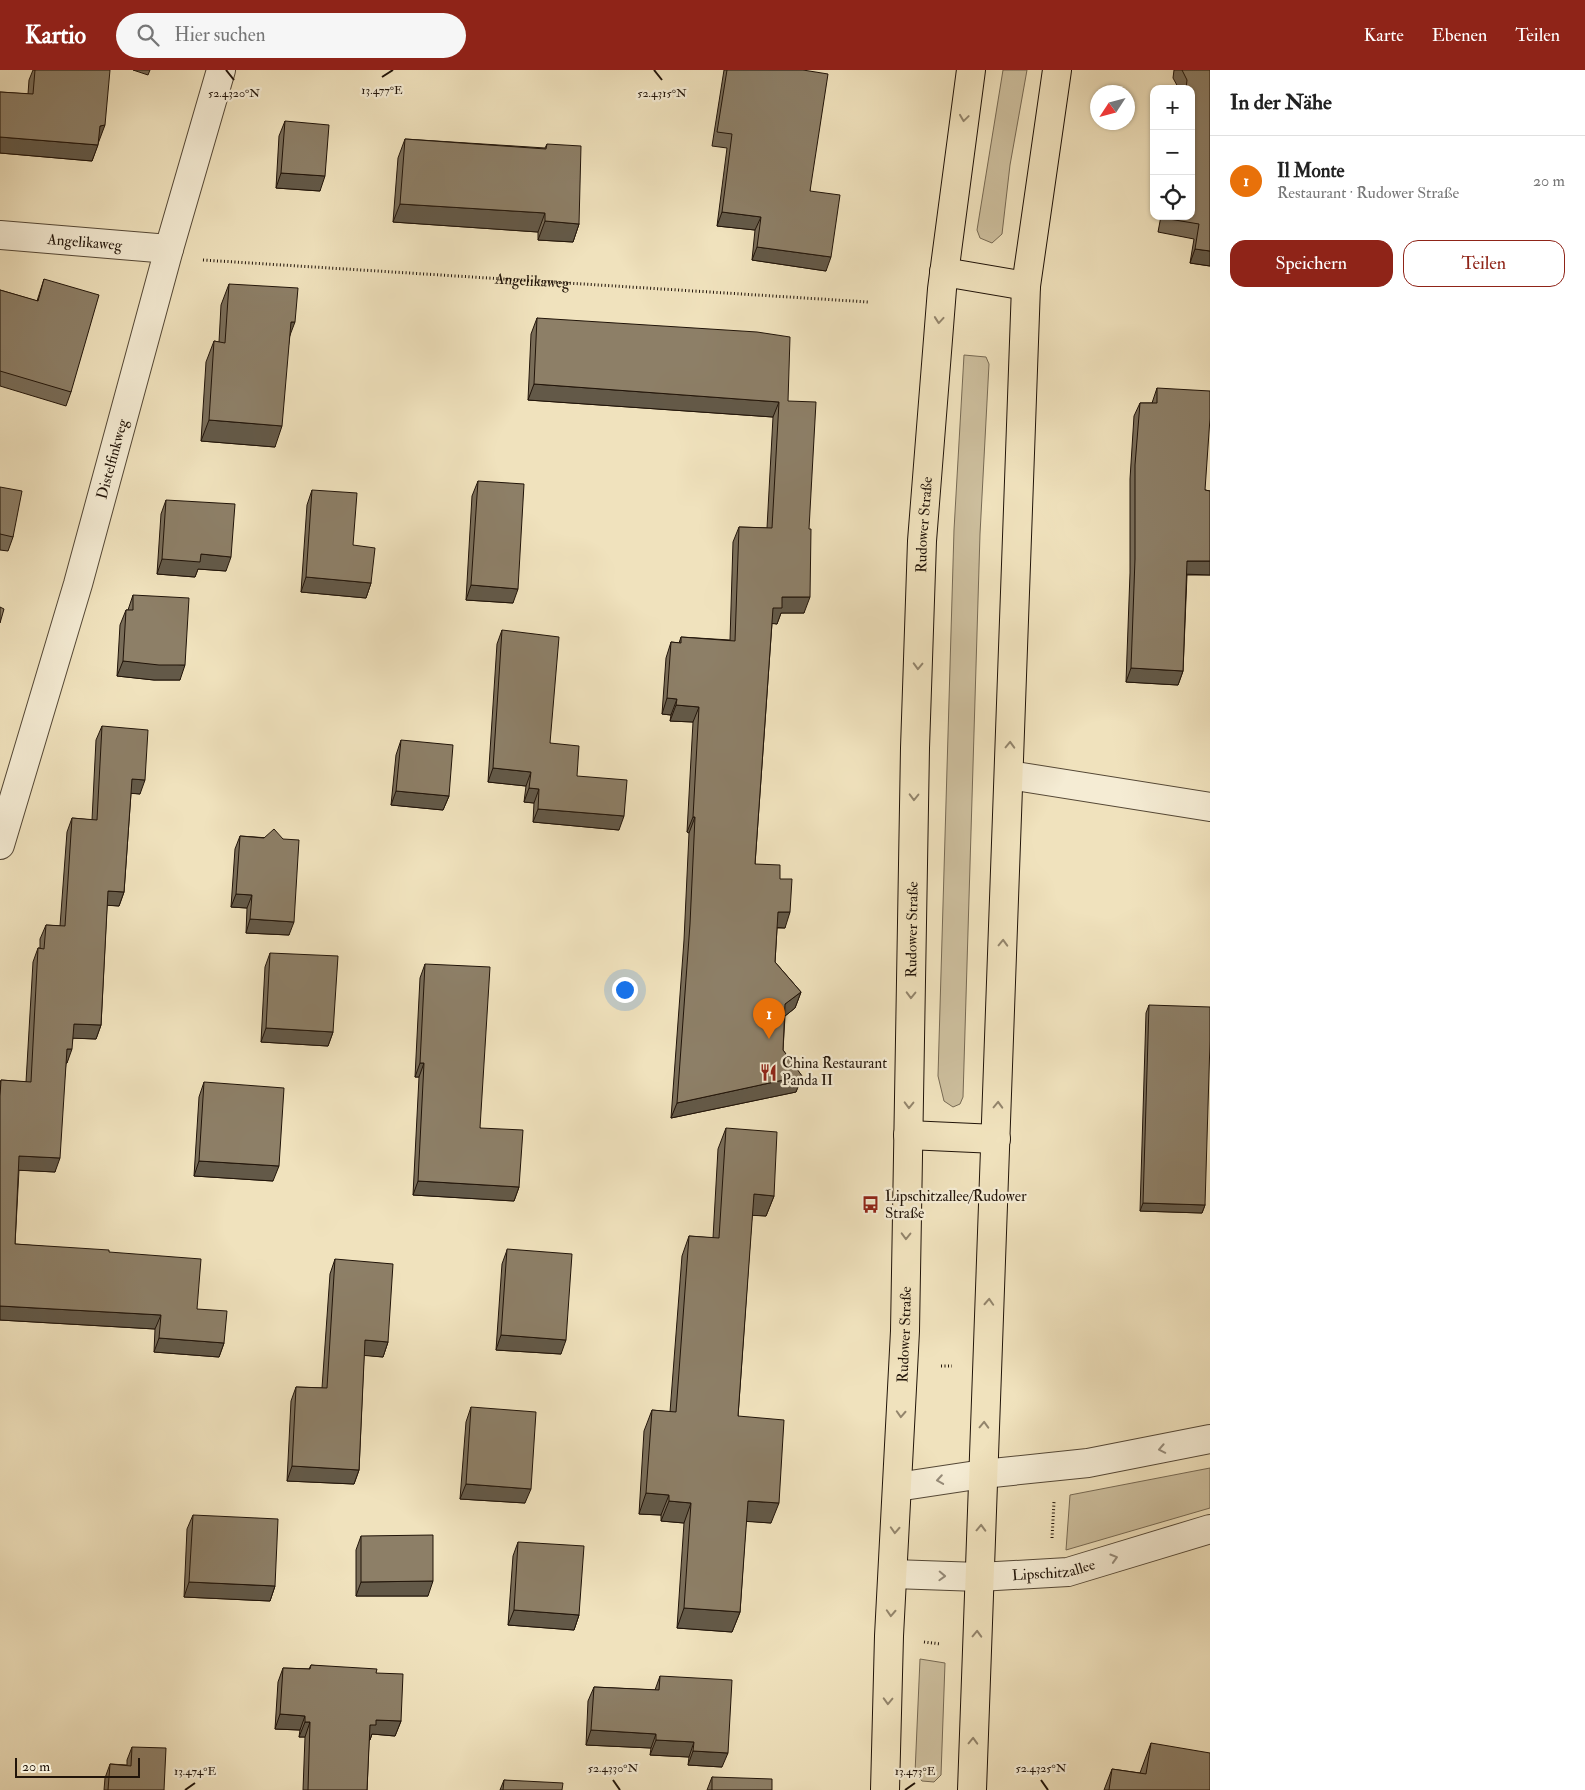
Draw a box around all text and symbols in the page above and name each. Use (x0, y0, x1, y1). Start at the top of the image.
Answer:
search box (116, 13, 466, 58)
text: Kartio (25, 20, 86, 51)
icon: search (134, 21, 162, 49)
text: Hier suchen (174, 23, 265, 47)
text: Karte (1364, 24, 1404, 47)
text: Ebenen (1432, 24, 1487, 47)
text: Teilen (1515, 24, 1560, 47)
text: 13.477°E (361, 83, 403, 98)
north arrow (1090, 85, 1135, 130)
map controls (1150, 85, 1195, 220)
button: + (1150, 85, 1195, 130)
text: 52.4320°N (208, 86, 260, 101)
text: 52.4315°N (637, 86, 687, 101)
text: In der Nähe (1230, 89, 1332, 116)
one-way arrow (959, 115, 970, 123)
button: − (1150, 130, 1195, 175)
text: Il Monte (1277, 159, 1345, 183)
text: 1 (1243, 171, 1249, 191)
text: 20 m (1533, 171, 1565, 191)
button: locate (1150, 175, 1195, 220)
text: Restaurant · Rudower Straße (1277, 183, 1459, 203)
street label: Angelikaweg (46, 230, 123, 255)
button: Speichern (1230, 240, 1393, 287)
button: Teilen (1403, 240, 1565, 287)
street label: Angelikaweg (493, 269, 571, 293)
one-way arrow (934, 316, 945, 324)
street label: Distelfinkweg (93, 416, 133, 501)
street label: Rudower Straße (912, 476, 937, 573)
one-way arrow (912, 662, 923, 670)
one-way arrow (1004, 741, 1015, 749)
one-way arrow (909, 794, 919, 801)
street label: Rudower Straße (902, 881, 923, 978)
one-way arrow (998, 938, 1008, 946)
your location (612, 977, 638, 1003)
one-way arrow (906, 991, 916, 999)
pin: 1 (753, 998, 785, 1039)
place label: China Restaurant Panda II (782, 1054, 887, 1090)
restaurant icon: China Restaurant Panda II (758, 1062, 778, 1082)
one-way arrow (992, 1101, 1003, 1109)
one-way arrow (904, 1102, 914, 1110)
place label: Lipschitzallee/Rudower Straße (885, 1187, 1027, 1223)
bus stop icon: Lipschitzallee/Rudower Straße (861, 1195, 881, 1215)
one-way arrow (901, 1232, 912, 1240)
street label: Rudower Straße (893, 1286, 916, 1383)
one-way arrow (984, 1298, 994, 1306)
one-way arrow (895, 1411, 906, 1419)
one-way arrow (979, 1421, 990, 1429)
one-way arrow (1158, 1443, 1167, 1453)
one-way arrow (936, 1475, 944, 1485)
one-way arrow (976, 1524, 986, 1532)
one-way arrow (890, 1527, 900, 1535)
one-way arrow (1110, 1553, 1118, 1563)
street label: Lipschitzallee (1011, 1555, 1097, 1585)
one-way arrow (938, 1570, 946, 1581)
one-way arrow (885, 1609, 896, 1617)
one-way arrow (972, 1629, 982, 1637)
one-way arrow (882, 1697, 893, 1705)
one-way arrow (968, 1737, 978, 1745)
scale bar (15, 1755, 140, 1778)
text: 20 m (22, 1758, 50, 1775)
text: 52.4330°N (588, 1761, 639, 1776)
text: 52.4325°N (1015, 1761, 1067, 1776)
text: 13.474°E (174, 1764, 216, 1779)
text: 13.473°E (895, 1764, 936, 1779)

